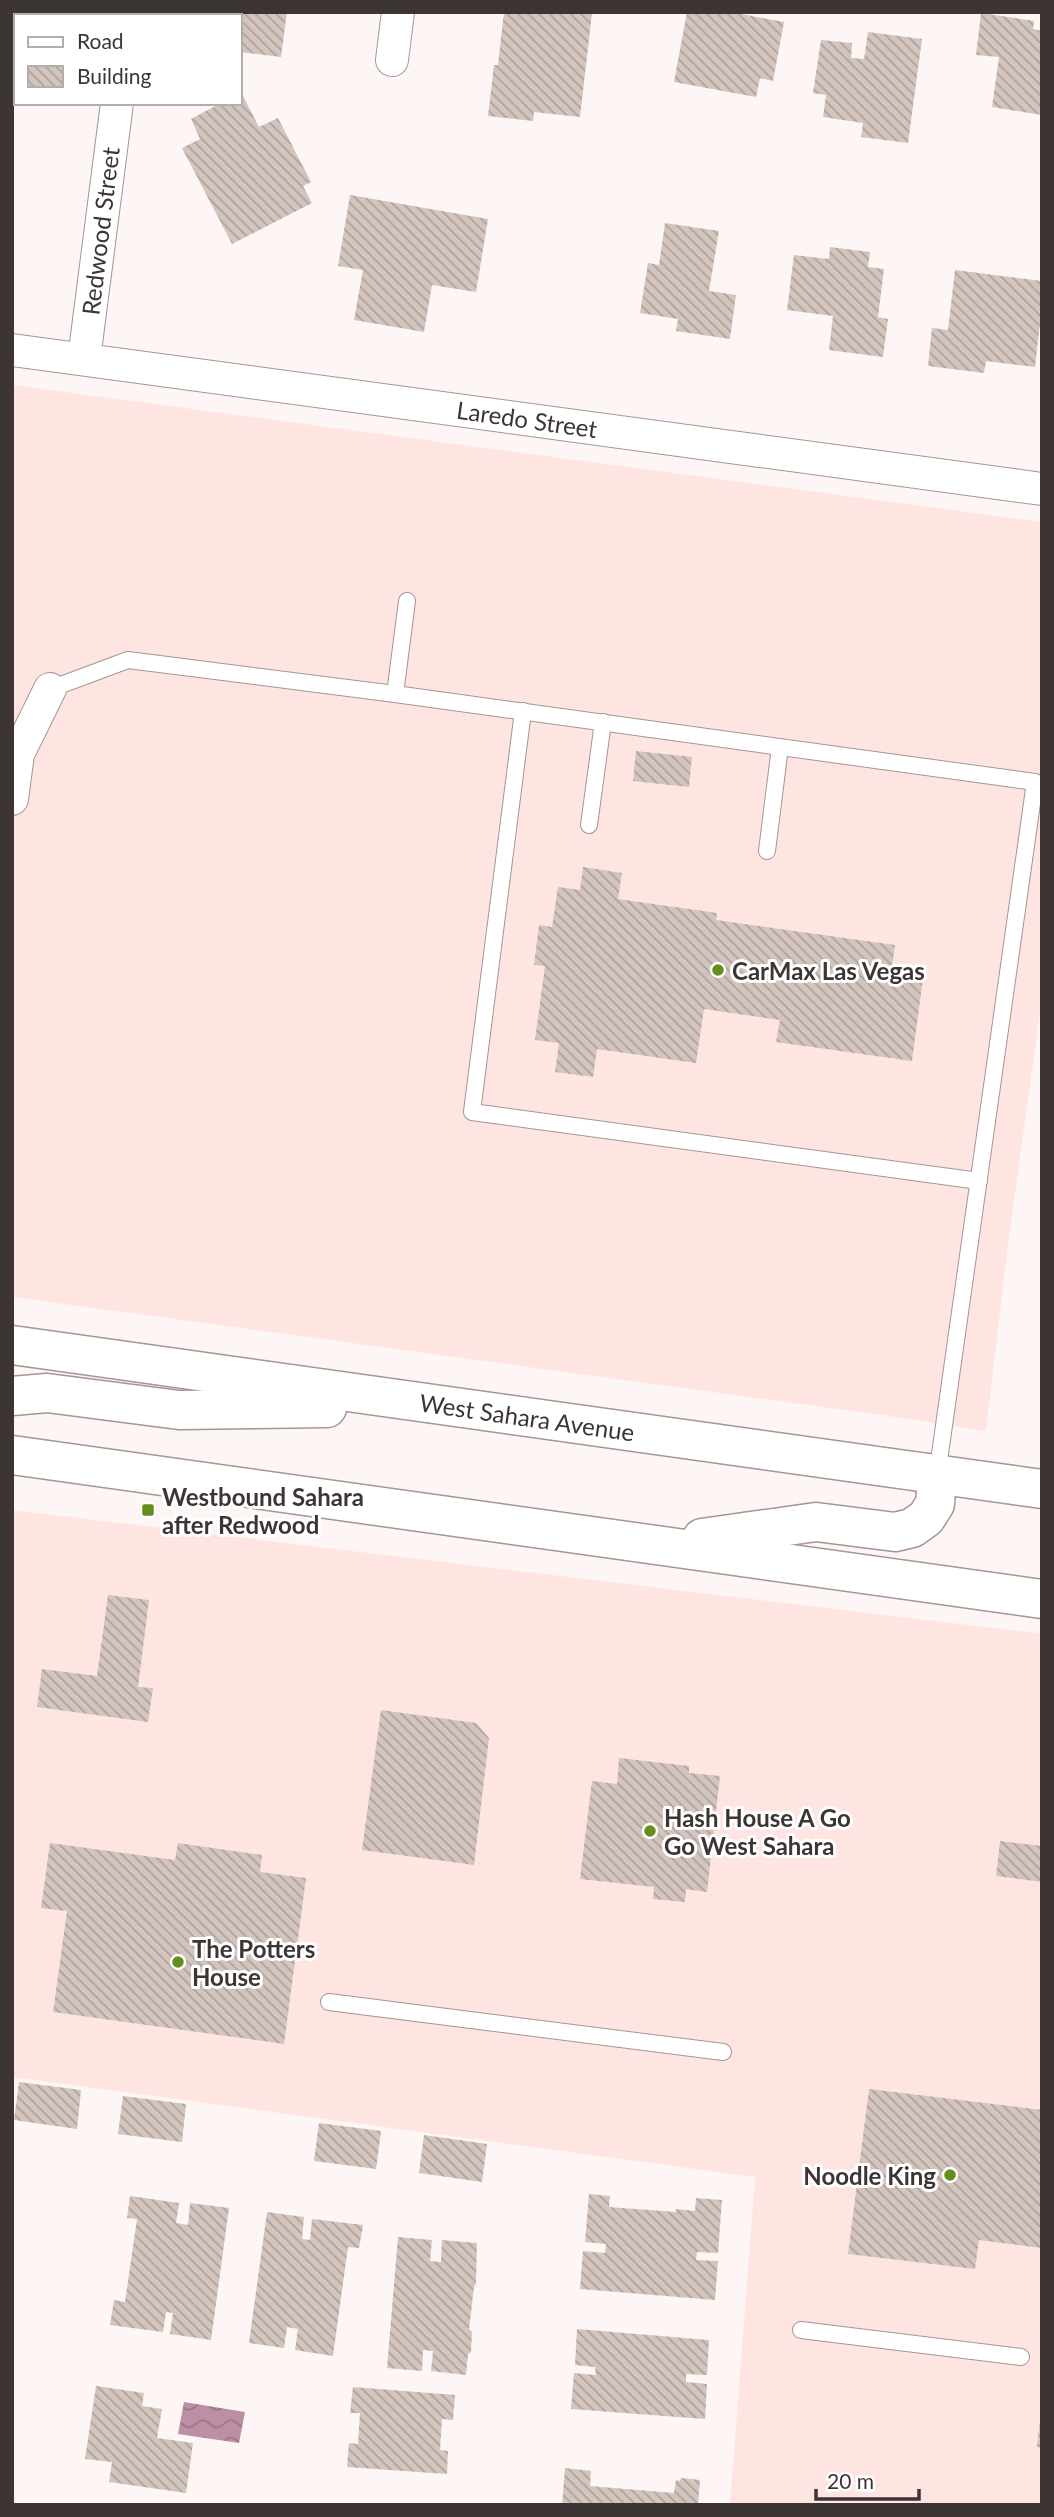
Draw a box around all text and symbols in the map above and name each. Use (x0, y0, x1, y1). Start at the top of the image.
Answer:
legend (14, 14, 242, 105)
text: Road (77, 28, 124, 53)
text: Building (77, 63, 152, 88)
street label: Redwood Street (75, 145, 125, 317)
street label: Laredo Street (455, 395, 599, 443)
place label: CarMax Las Vegas (732, 956, 925, 985)
marker: CarMax Las Vegas (710, 962, 726, 978)
street label: West Sahara Avenue (418, 1388, 636, 1446)
place label: Westbound Sahara after Redwood (162, 1482, 364, 1539)
marker: Westbound Sahara after Redwood (140, 1502, 156, 1518)
place label: Hash House A Go Go West Sahara (664, 1803, 851, 1860)
marker: Hash House A Go Go West Sahara (642, 1823, 658, 1839)
place label: The Potters House (192, 1934, 315, 1991)
marker: The Potters House (170, 1954, 186, 1970)
place label: Noodle King (803, 2161, 936, 2190)
marker: Noodle King (942, 2167, 958, 2183)
scale bar (816, 2458, 919, 2502)
text: 20 m (827, 2468, 874, 2493)

